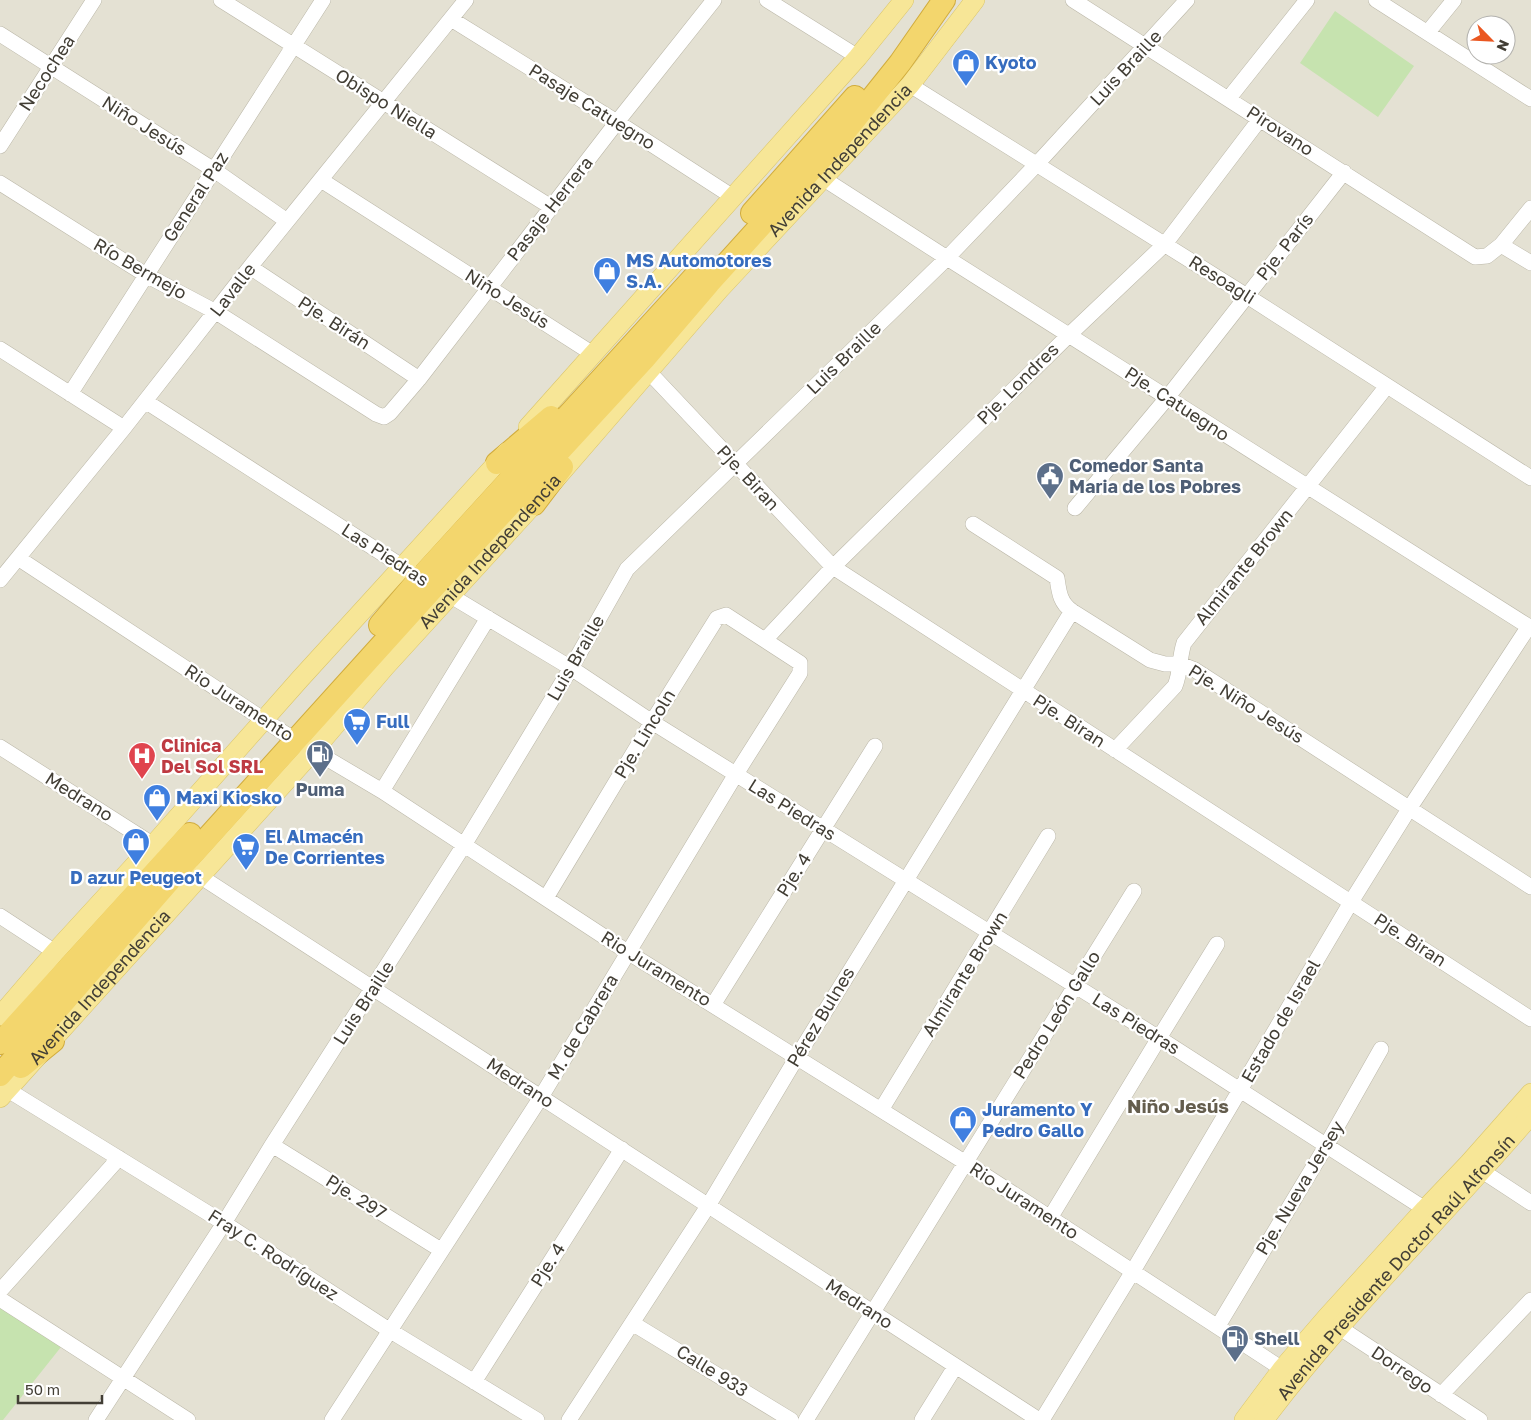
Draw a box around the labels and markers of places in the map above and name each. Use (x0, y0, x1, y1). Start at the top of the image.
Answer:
shop icon: Kyoto (951, 48, 981, 87)
place label: Kyoto (985, 51, 1037, 73)
place label: MS Automotores S.A. (626, 249, 772, 292)
shop icon: MS Automotores S.A. (592, 256, 622, 295)
place label: Comedor Santa Maria de los Pobres (1069, 454, 1241, 497)
public building icon: Comedor Santa Maria de los Pobres (1035, 461, 1065, 500)
supermarket icon: Full (342, 707, 372, 746)
place label: Full (376, 710, 409, 732)
place label: Clinica Del Sol SRL (161, 734, 263, 777)
fuel station icon: Puma (305, 739, 335, 778)
hospital icon: Clinica Del Sol SRL (127, 741, 157, 780)
place label: Puma (296, 778, 344, 800)
shop icon: Maxi Kiosko (142, 783, 172, 822)
place label: Maxi Kiosko (176, 786, 282, 808)
place label: El Almacén De Corrientes (265, 825, 385, 868)
shop icon: D azur Peugeot (121, 827, 151, 866)
supermarket icon: El Almacén De Corrientes (231, 832, 261, 871)
place label: D azur Peugeot (70, 866, 202, 888)
place label: Juramento Y Pedro Gallo (982, 1098, 1093, 1141)
shop icon: Juramento Y Pedro Gallo (948, 1105, 978, 1144)
fuel station icon: Shell (1220, 1324, 1250, 1363)
place label: Shell (1254, 1327, 1300, 1349)

